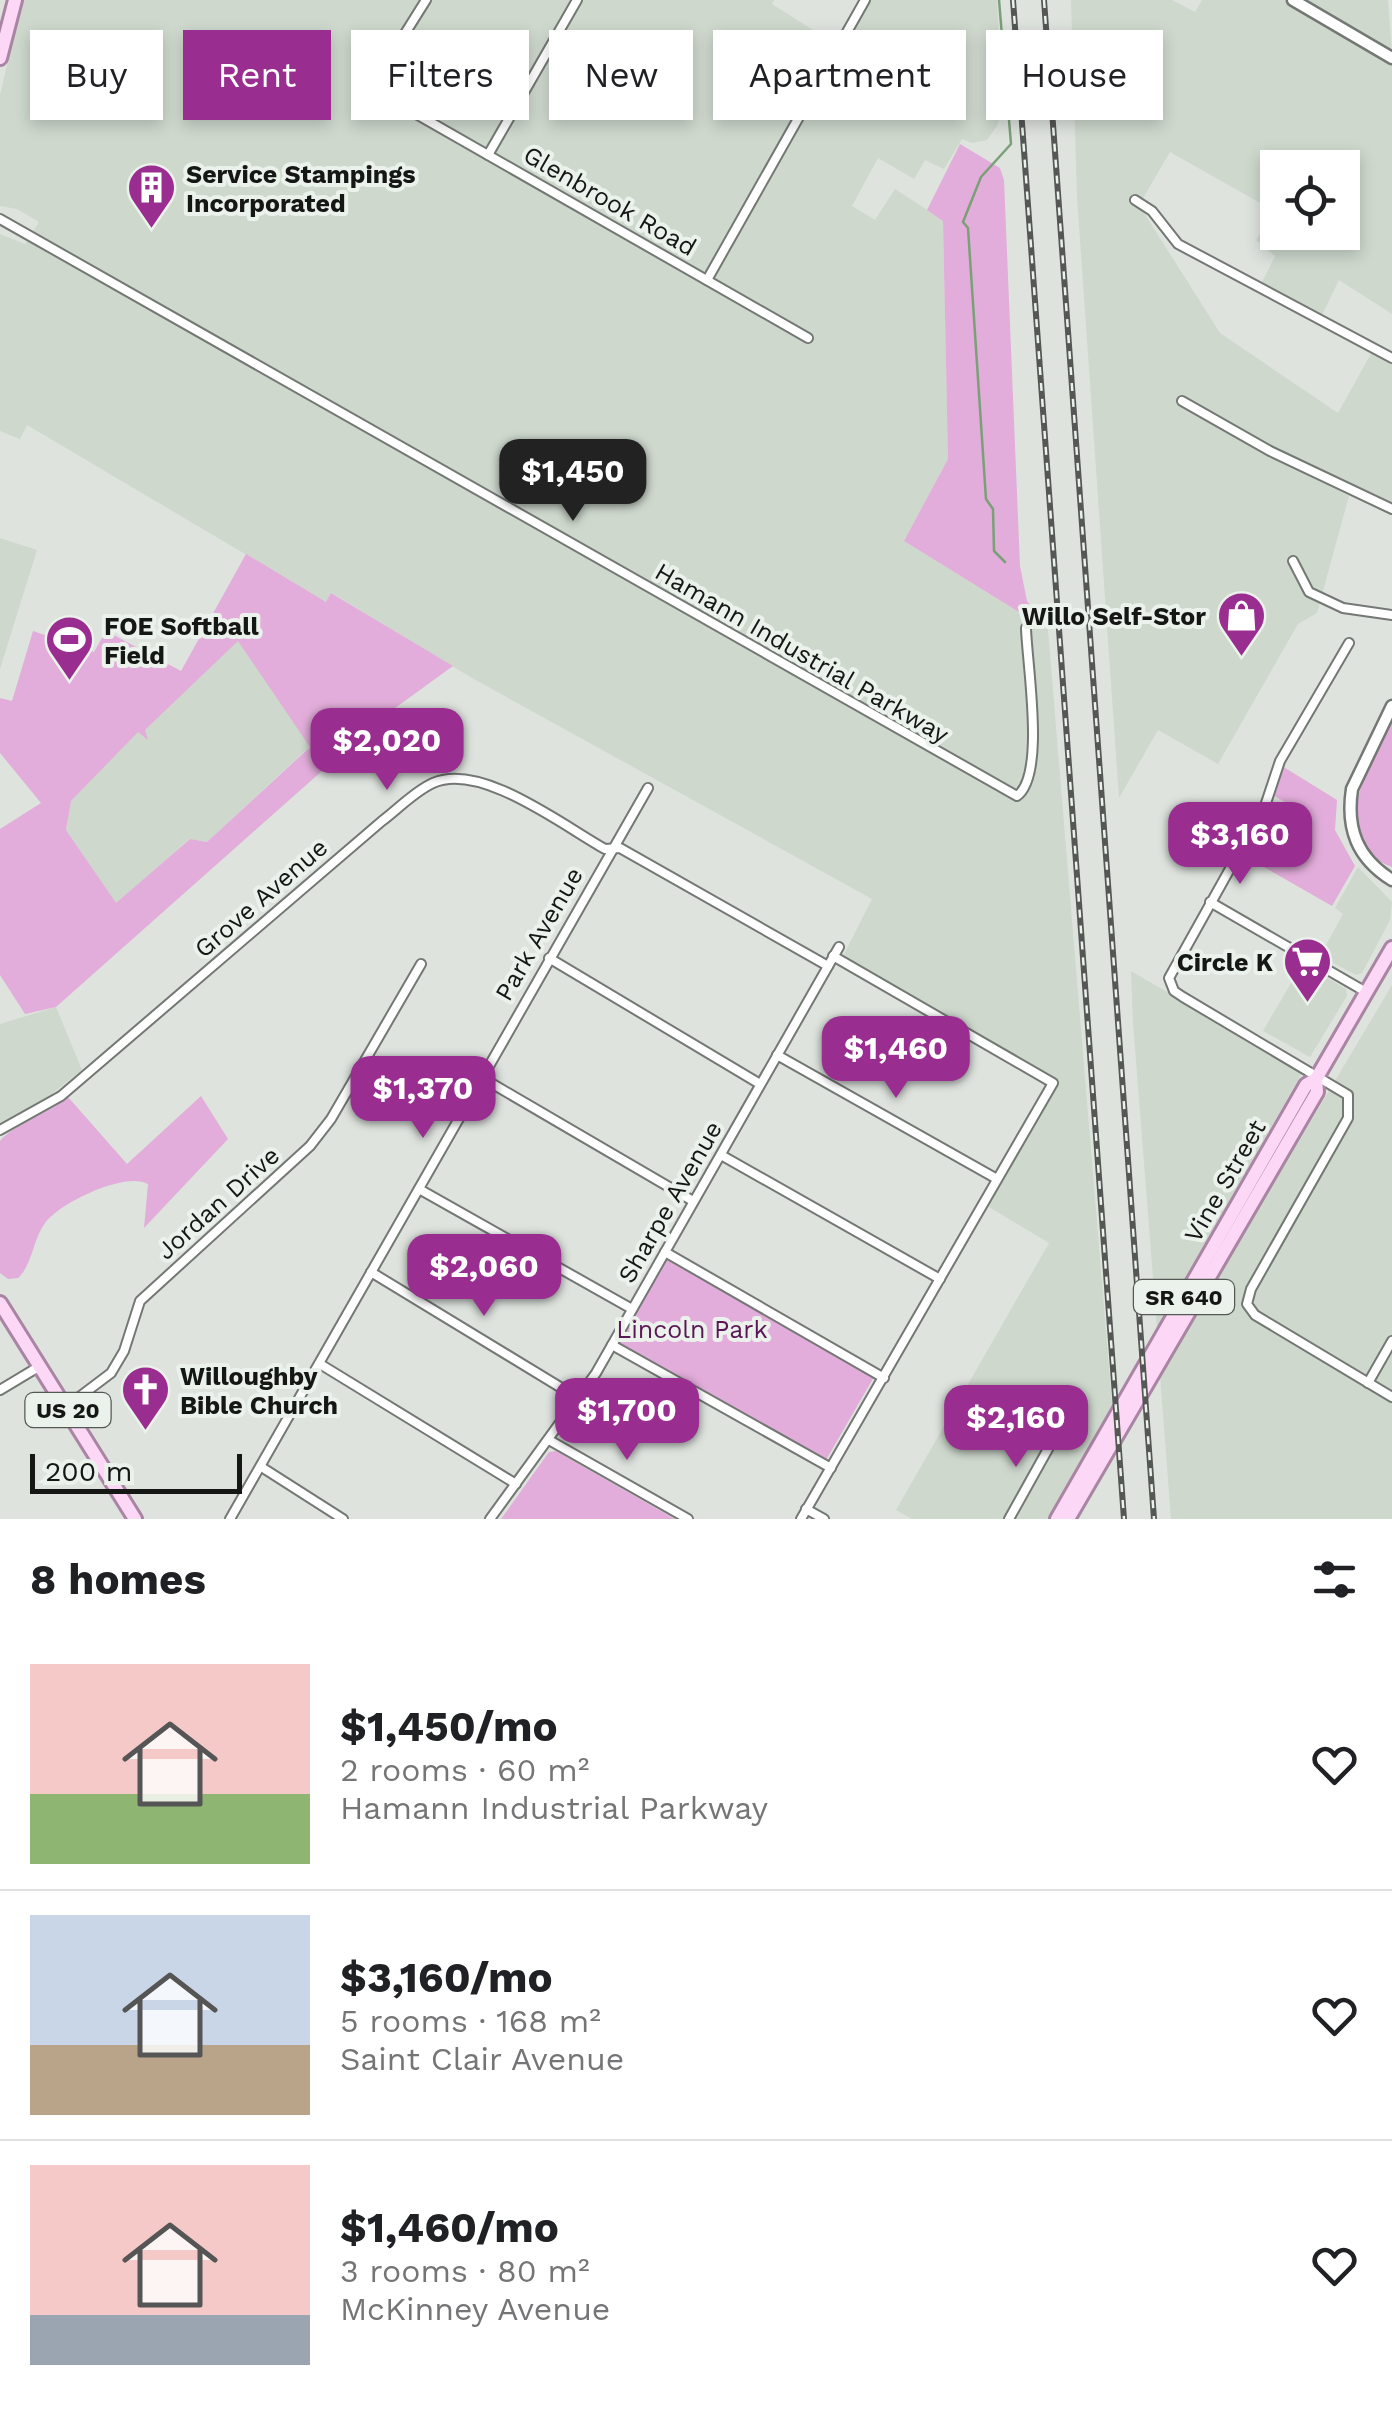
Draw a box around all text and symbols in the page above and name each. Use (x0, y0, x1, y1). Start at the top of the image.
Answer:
chip: Buy (30, 30, 163, 120)
chip: Rent (183, 30, 331, 120)
chip: Filters (351, 30, 529, 120)
chip: New (549, 30, 693, 120)
chip: Apartment (713, 30, 966, 120)
chip: House (986, 30, 1163, 120)
street label: Glenbrook Road (519, 140, 701, 262)
map controls (1260, 150, 1360, 250)
button: locate (1260, 150, 1360, 250)
place label: Service Stampings Incorporated (186, 160, 416, 218)
building icon: Service Stampings Incorporated (125, 162, 177, 230)
pin: $1,450 (492, 439, 654, 524)
text: $1,450 (521, 452, 625, 490)
street label: Hamann Industrial Parkway (650, 557, 954, 749)
shop icon: Willo Self-Stor (1215, 590, 1267, 658)
place label: Willo Self-Stor (1022, 602, 1206, 631)
place label: FOE Softball Field (104, 612, 259, 670)
sports icon: FOE Softball Field (43, 614, 95, 682)
pin: $2,020 (306, 708, 468, 793)
text: $2,020 (333, 721, 441, 759)
pin: $3,160 (1159, 802, 1321, 887)
text: $3,160 (1190, 815, 1290, 853)
street label: Grove Avenue (189, 833, 333, 963)
street label: Park Avenue (489, 862, 589, 1006)
supermarket icon: Circle K (1282, 936, 1334, 1004)
place label: Circle K (1177, 948, 1274, 977)
pin: $1,460 (815, 1016, 977, 1101)
text: $1,460 (844, 1029, 948, 1067)
pin: $1,370 (342, 1056, 504, 1141)
text: $1,370 (373, 1069, 473, 1107)
street label: Vine Street (1178, 1114, 1272, 1247)
street label: Sharpe Avenue (612, 1116, 728, 1288)
street label: Jordan Drive (151, 1140, 285, 1266)
pin: $2,060 (403, 1234, 565, 1319)
text: $2,060 (429, 1247, 539, 1285)
road number: SR 640 (1134, 1280, 1234, 1314)
park label: Lincoln Park (616, 1315, 768, 1344)
place label: Willoughby Bible Church (180, 1362, 338, 1420)
church icon: Willoughby Bible Church (119, 1364, 171, 1432)
pin: $1,700 (546, 1378, 708, 1463)
pin: $2,160 (935, 1385, 1097, 1470)
text: $1,700 (577, 1391, 677, 1429)
road number: US 20 (26, 1393, 110, 1427)
text: $2,160 (966, 1398, 1066, 1436)
scale bar (30, 1449, 242, 1494)
text: 200 m (45, 1455, 132, 1488)
icon: filters (1307, 1552, 1362, 1607)
text: 8 homes (30, 1555, 206, 1604)
text: $1,450/mo (340, 1702, 558, 1751)
icon: home (110, 1704, 230, 1824)
icon: heart (1307, 1737, 1362, 1792)
text: 2 rooms · 60 m² (340, 1751, 589, 1789)
text: Hamann Industrial Parkway (340, 1789, 768, 1827)
text: $3,160/mo (340, 1953, 553, 2002)
icon: home (110, 1955, 230, 2075)
icon: heart (1307, 1988, 1362, 2043)
text: 5 rooms · 168 m² (340, 2002, 601, 2040)
text: Saint Clair Avenue (340, 2040, 624, 2078)
text: $1,460/mo (340, 2203, 559, 2252)
icon: home (110, 2205, 230, 2325)
icon: heart (1307, 2238, 1362, 2293)
text: 3 rooms · 80 m² (340, 2252, 590, 2290)
text: McKinney Avenue (340, 2290, 610, 2328)

